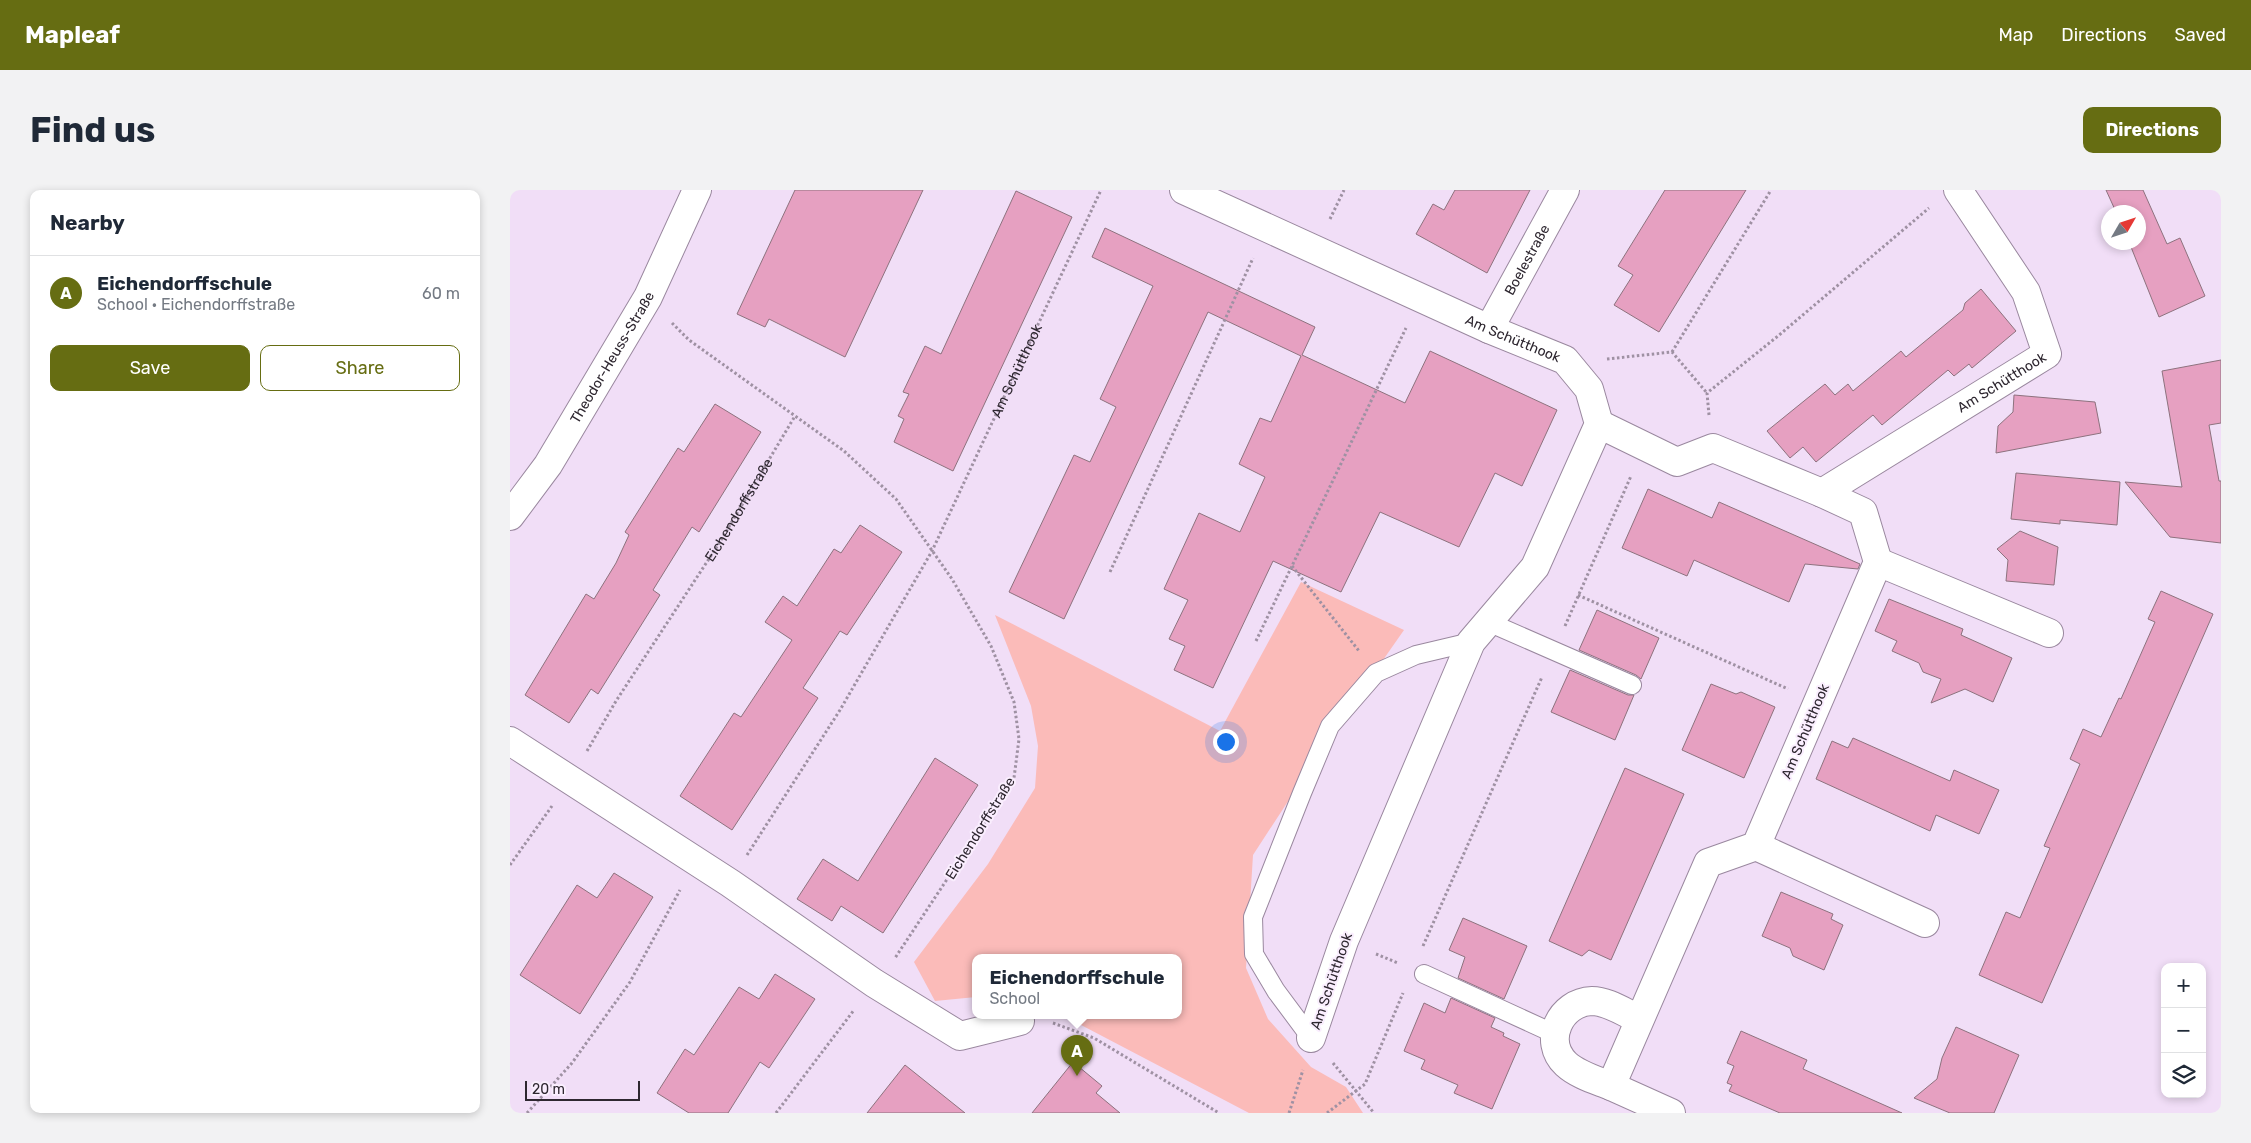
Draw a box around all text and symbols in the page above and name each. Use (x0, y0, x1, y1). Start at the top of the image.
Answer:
text: Mapleaf (25, 21, 120, 49)
text: Map (1998, 24, 2033, 46)
text: Directions (2061, 24, 2147, 46)
text: Saved (2175, 24, 2226, 46)
button: Directions (2083, 107, 2221, 153)
text: Find us (30, 109, 155, 151)
north arrow (2101, 205, 2146, 250)
text: Nearby (50, 210, 125, 235)
street label: Boelestraße (1501, 221, 1554, 298)
text: Eichendorffschule (97, 272, 272, 295)
text: A (60, 284, 72, 303)
text: 60 m (422, 284, 460, 303)
street label: Theodor-Heuss-Straße (567, 289, 658, 426)
text: School · Eichendorffstraße (97, 295, 295, 314)
street label: Am Schütthook (1463, 311, 1564, 367)
street label: Am Schütthook (988, 321, 1046, 421)
button: Save (50, 345, 250, 391)
button: Share (260, 345, 460, 391)
street label: Am Schütthook (1954, 348, 2050, 416)
street label: Eichendorffstraße (701, 455, 777, 565)
street label: Am Schütthook (1778, 680, 1833, 781)
your location (1213, 729, 1239, 755)
street label: Eichendorffstraße (942, 774, 1019, 883)
street label: Am Schütthook (1307, 930, 1356, 1032)
popup (972, 954, 1182, 1019)
map controls (2161, 963, 2206, 1098)
button: + (2161, 963, 2206, 1008)
text: Eichendorffschule (989, 966, 1165, 989)
text: School (989, 989, 1040, 1008)
button: − (2161, 1008, 2206, 1053)
pin: A (1061, 1035, 1093, 1076)
button: layers (2161, 1053, 2206, 1098)
scale bar (525, 1078, 640, 1101)
text: 20 m (532, 1081, 565, 1098)

